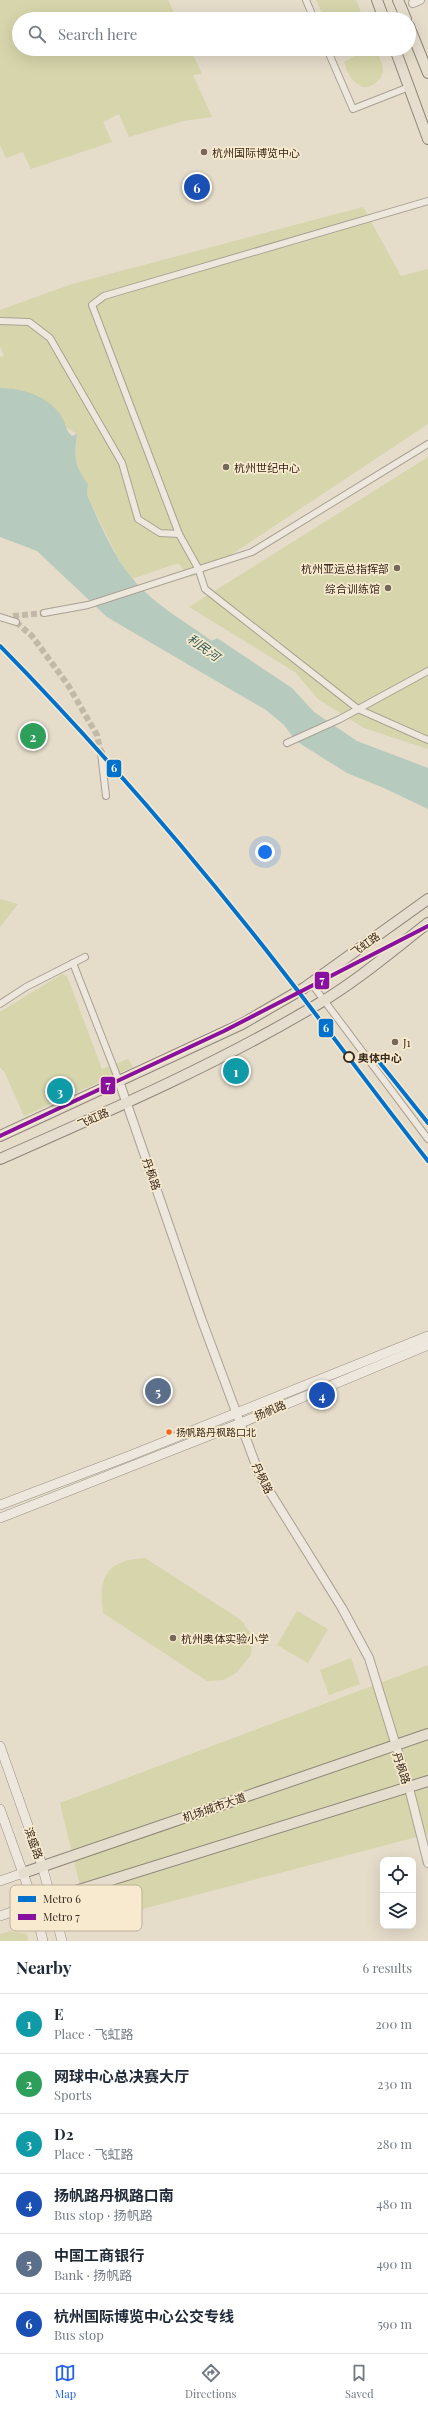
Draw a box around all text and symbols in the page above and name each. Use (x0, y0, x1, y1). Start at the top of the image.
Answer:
search box (12, 12, 416, 56)
icon: search (26, 23, 48, 45)
text: Search here (58, 24, 137, 44)
place label: 杭州国际博览中心 (212, 145, 300, 160)
marker: 杭州国际博览中心 (199, 147, 209, 157)
pin: 6 (184, 172, 210, 202)
place label: 杭州世纪中心 (234, 460, 300, 475)
marker: 杭州世纪中心 (221, 462, 231, 472)
place label: 杭州亚运总指挥部 (301, 561, 389, 576)
marker: 杭州亚运总指挥部 (392, 563, 402, 573)
place label: 综合训练馆 (325, 581, 380, 596)
marker: 综合训练馆 (383, 583, 393, 593)
water label: 利民河 (185, 630, 225, 665)
pin: 2 (20, 721, 46, 751)
line badge: 6 (106, 759, 122, 778)
text: 6 (111, 760, 117, 775)
your location (255, 842, 275, 862)
street label: 飞虹路 (347, 928, 383, 960)
line badge: 7 (314, 971, 330, 990)
text: 7 (319, 972, 325, 987)
line badge: 6 (318, 1018, 334, 1038)
text: 6 (323, 1020, 329, 1035)
place label: J1 (402, 1035, 411, 1050)
marker: J1 (390, 1037, 400, 1047)
place label: 奥体中心 (358, 1050, 402, 1065)
marker: 奥体中心 (343, 1051, 355, 1063)
pin: 1 (223, 1056, 249, 1086)
pin: 3 (47, 1076, 73, 1106)
line badge: 7 (100, 1076, 116, 1095)
text: 7 (105, 1077, 111, 1092)
street label: 飞虹路 (75, 1104, 111, 1132)
street label: 丹枫路 (140, 1156, 164, 1192)
pin: 5 (145, 1376, 171, 1406)
pin: 4 (309, 1380, 335, 1410)
street label: 扬帆路 (252, 1397, 288, 1423)
place label: 扬帆路丹枫路口北 (176, 1425, 256, 1439)
marker: 扬帆路丹枫路口北 (164, 1427, 174, 1437)
street label: 丹枫路 (249, 1460, 277, 1496)
place label: 杭州奥体实验小学 (181, 1631, 269, 1646)
marker: 杭州奥体实验小学 (168, 1633, 178, 1643)
street label: 丹枫路 (390, 1750, 414, 1786)
street label: 机场城市大道 (180, 1789, 248, 1825)
street label: 滨盛路 (21, 1825, 47, 1861)
map controls (380, 1857, 416, 1929)
button: locate (380, 1857, 416, 1893)
legend (10, 1885, 142, 1931)
text: Metro 6 (43, 1891, 81, 1906)
button: layers (380, 1893, 416, 1929)
text: Metro 7 (43, 1909, 80, 1924)
text: Nearby (16, 1956, 71, 1978)
text: 6 results (362, 1959, 412, 1976)
text: E (54, 2004, 64, 2024)
text: 1 (27, 2015, 31, 2032)
text: 200 m (375, 2015, 412, 2032)
text: Place · 飞虹路 (54, 2025, 133, 2042)
text: 网球中心总决赛大厅 (54, 2066, 189, 2086)
text: 2 (26, 2075, 32, 2092)
text: 230 m (377, 2075, 412, 2092)
text: Sports (54, 2086, 92, 2103)
text: D2 (54, 2124, 74, 2144)
text: 3 (26, 2135, 32, 2152)
text: 280 m (376, 2135, 412, 2152)
text: Place · 飞虹路 (54, 2145, 133, 2162)
text: 扬帆路丹枫路口南 (54, 2185, 174, 2205)
text: 4 (26, 2195, 32, 2212)
text: 480 m (376, 2195, 412, 2212)
text: Bus stop · 扬帆路 (54, 2206, 153, 2223)
text: 中国工商银行 (54, 2245, 144, 2265)
text: 5 (26, 2255, 32, 2272)
text: 490 m (376, 2255, 412, 2272)
text: Bank · 扬帆路 (54, 2266, 132, 2283)
text: 杭州国际博览中心公交专线 (54, 2306, 234, 2326)
text: 6 (25, 2315, 33, 2332)
text: 590 m (377, 2315, 412, 2332)
text: Bus stop (54, 2326, 104, 2343)
tab: Map (54, 2362, 76, 2401)
tab: Directions (185, 2362, 236, 2401)
tab: Saved (345, 2362, 374, 2401)

